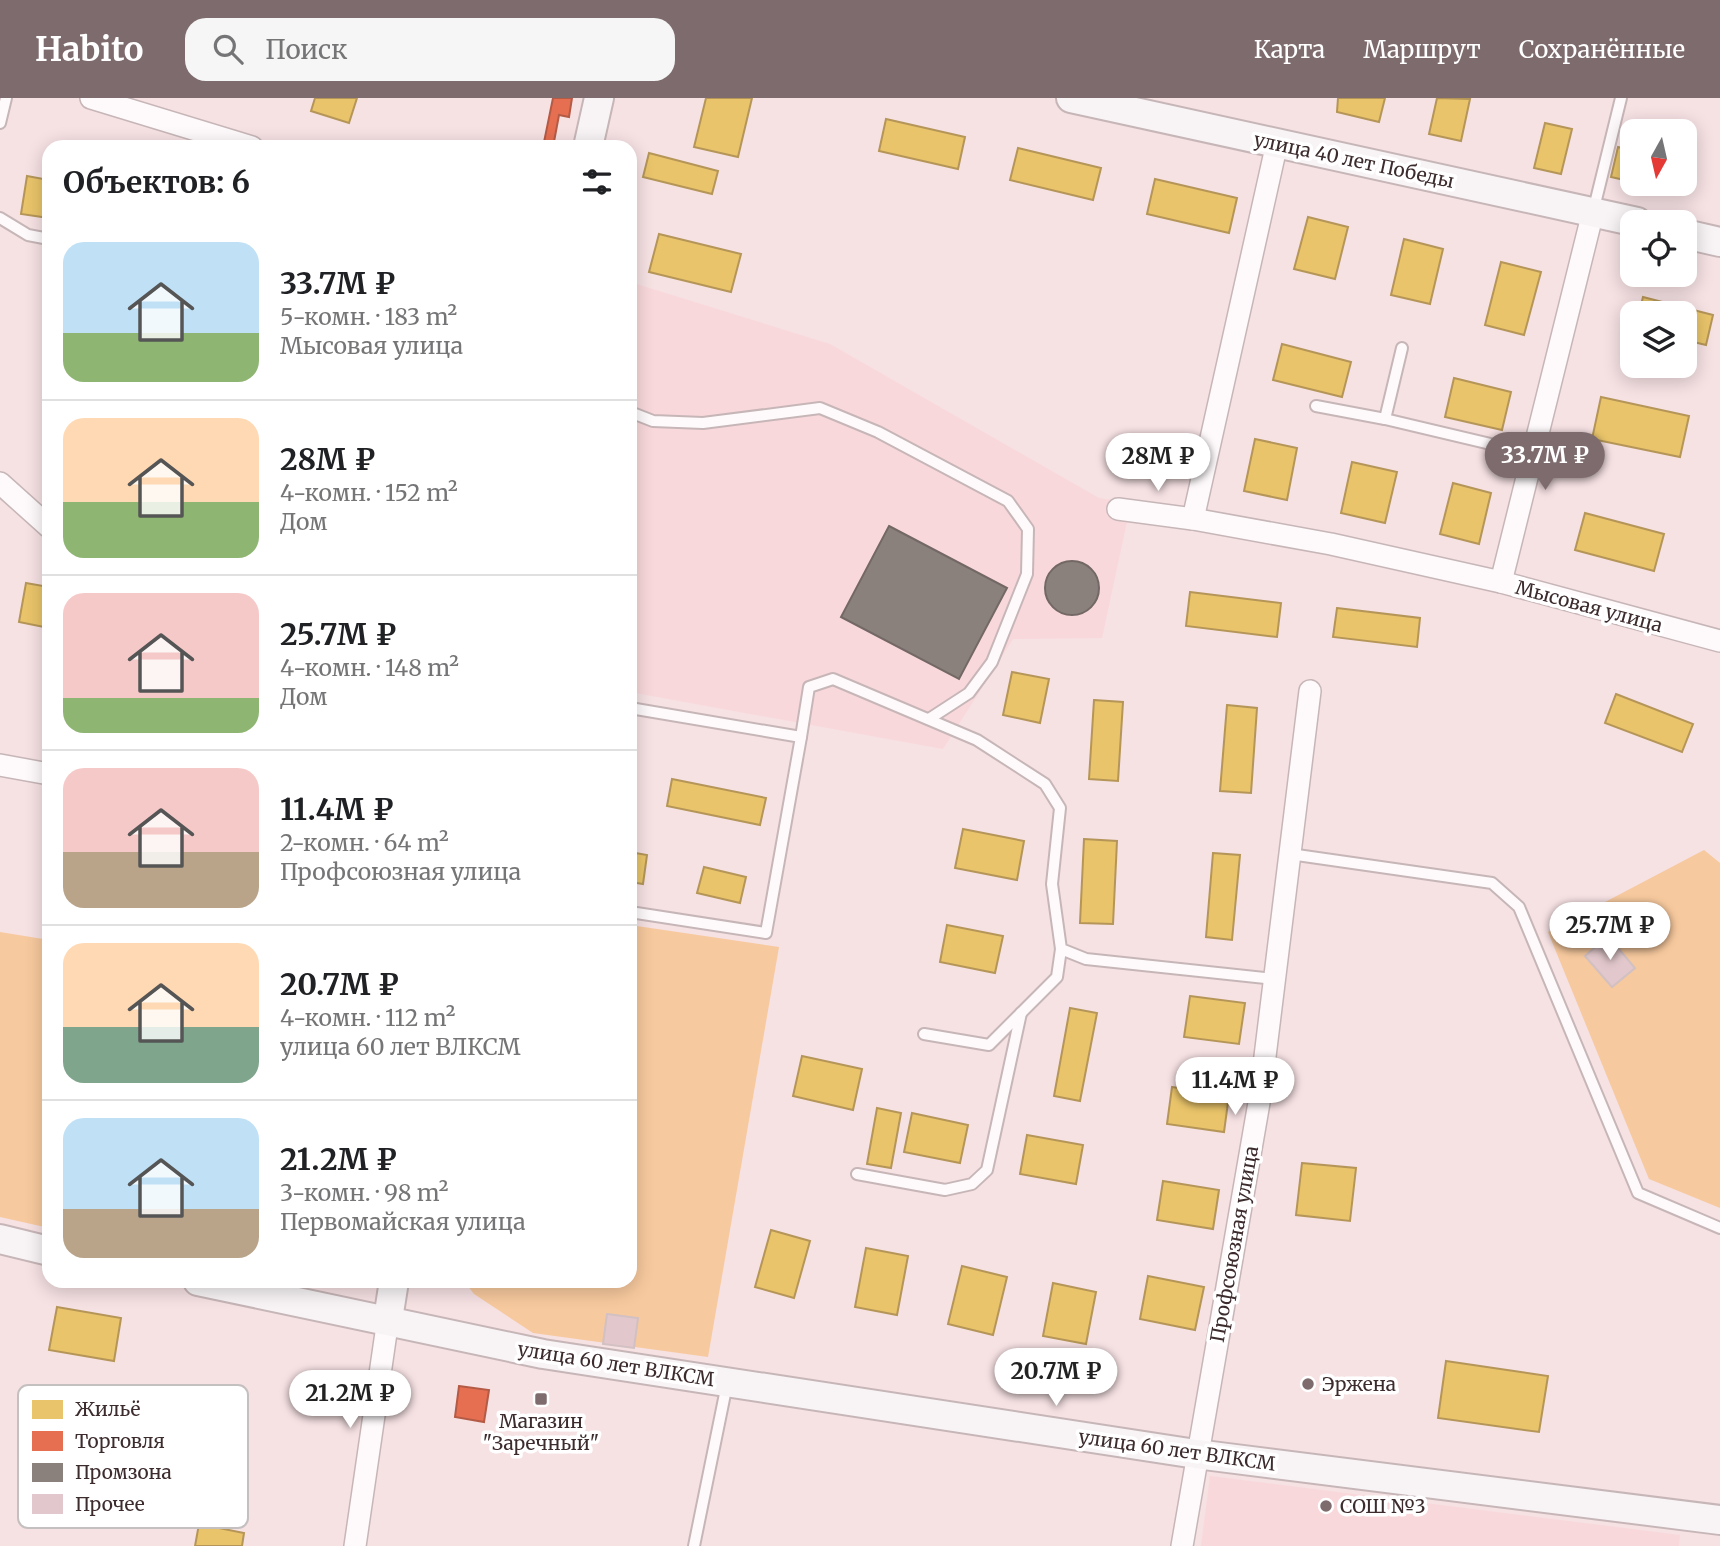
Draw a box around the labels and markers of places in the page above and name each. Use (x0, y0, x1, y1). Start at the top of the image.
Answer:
pin: 33.7M ₽ (1480, 432, 1610, 492)
pin: 28M ₽ (1109, 434, 1207, 493)
pin: 25.7M ₽ (1545, 902, 1675, 962)
pin: 11.4M ₽ (1170, 1058, 1300, 1117)
pin: 20.7M ₽ (991, 1348, 1121, 1408)
pin: 21.2M ₽ (285, 1370, 415, 1430)
place label: Эржена (1322, 1372, 1396, 1396)
marker: Эржена (1300, 1376, 1316, 1392)
marker: Магазин "Заречный" (533, 1391, 549, 1407)
place label: Магазин "Заречный" (483, 1409, 599, 1455)
place label: СОШ №3 (1340, 1494, 1426, 1518)
marker: СОШ №3 (1318, 1498, 1334, 1514)

